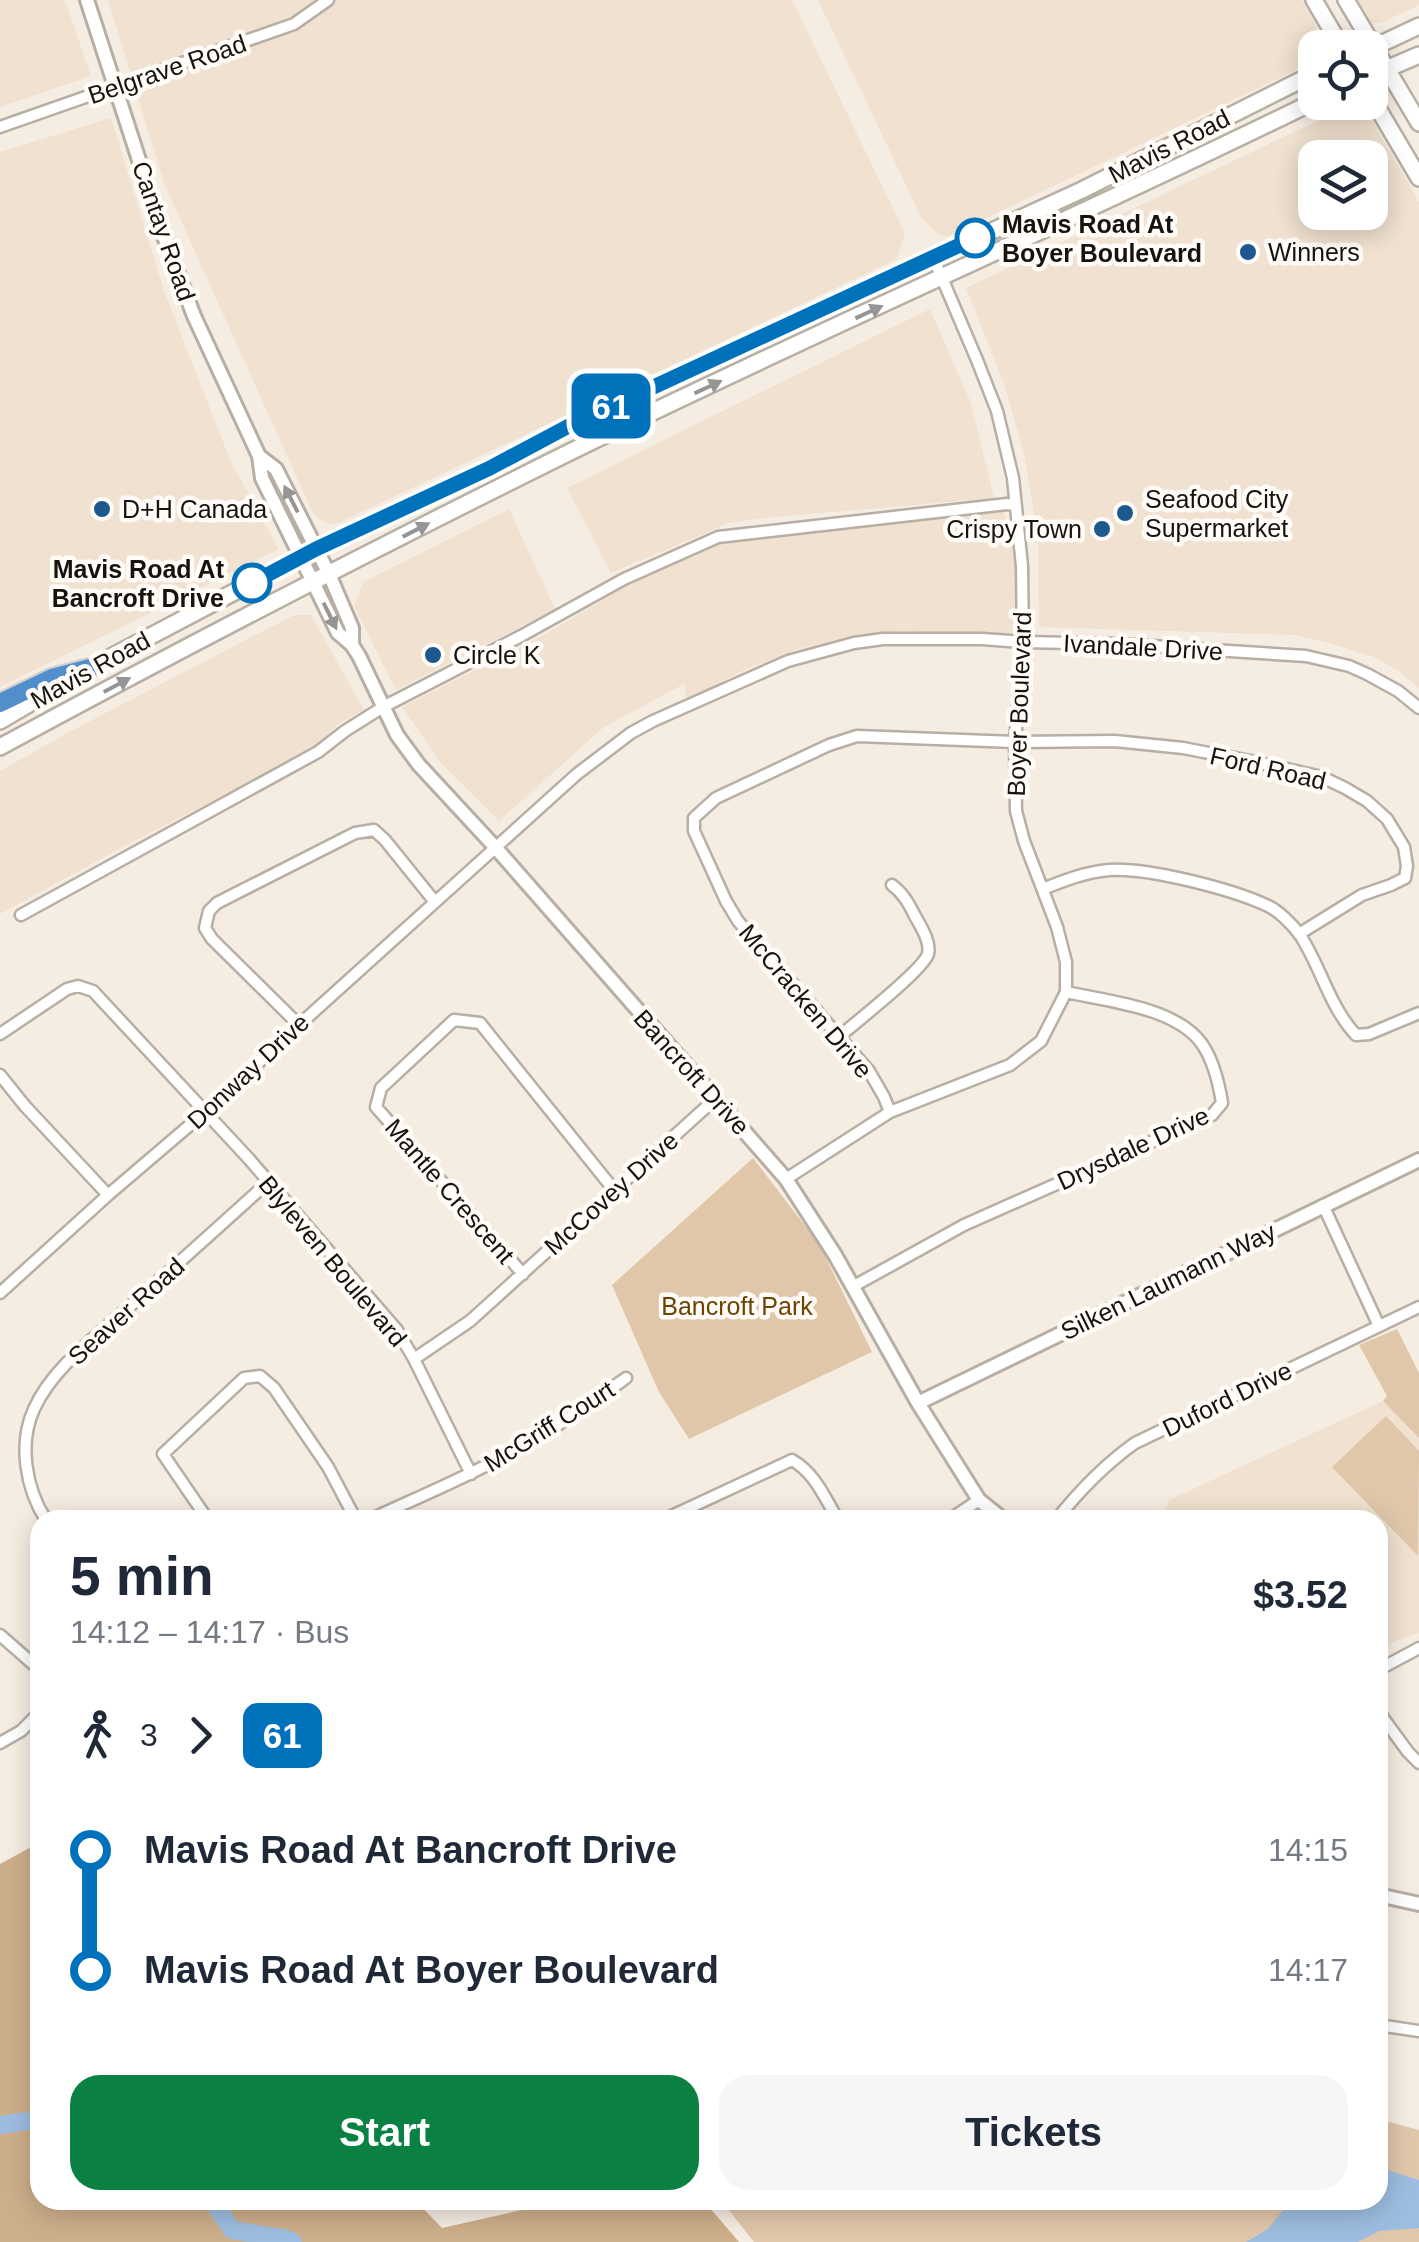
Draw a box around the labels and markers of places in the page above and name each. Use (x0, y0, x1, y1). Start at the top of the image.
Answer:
place label: Mavis Road At Boyer Boulevard (1002, 210, 1202, 267)
marker: Mavis Road At Boyer Boulevard (956, 219, 994, 257)
place label: Winners (1268, 238, 1360, 266)
marker: Winners (1237, 241, 1259, 263)
place label: Seafood City Supermarket (1145, 485, 1289, 542)
place label: D+H Canada (122, 495, 267, 523)
marker: D+H Canada (91, 498, 113, 520)
marker: Seafood City Supermarket (1114, 502, 1136, 524)
place label: Crispy Town (946, 515, 1082, 543)
marker: Crispy Town (1091, 518, 1113, 540)
place label: Mavis Road At Bancroft Drive (52, 555, 225, 612)
marker: Mavis Road At Bancroft Drive (233, 564, 271, 602)
place label: Circle K (453, 641, 541, 669)
marker: Circle K (422, 644, 444, 666)

